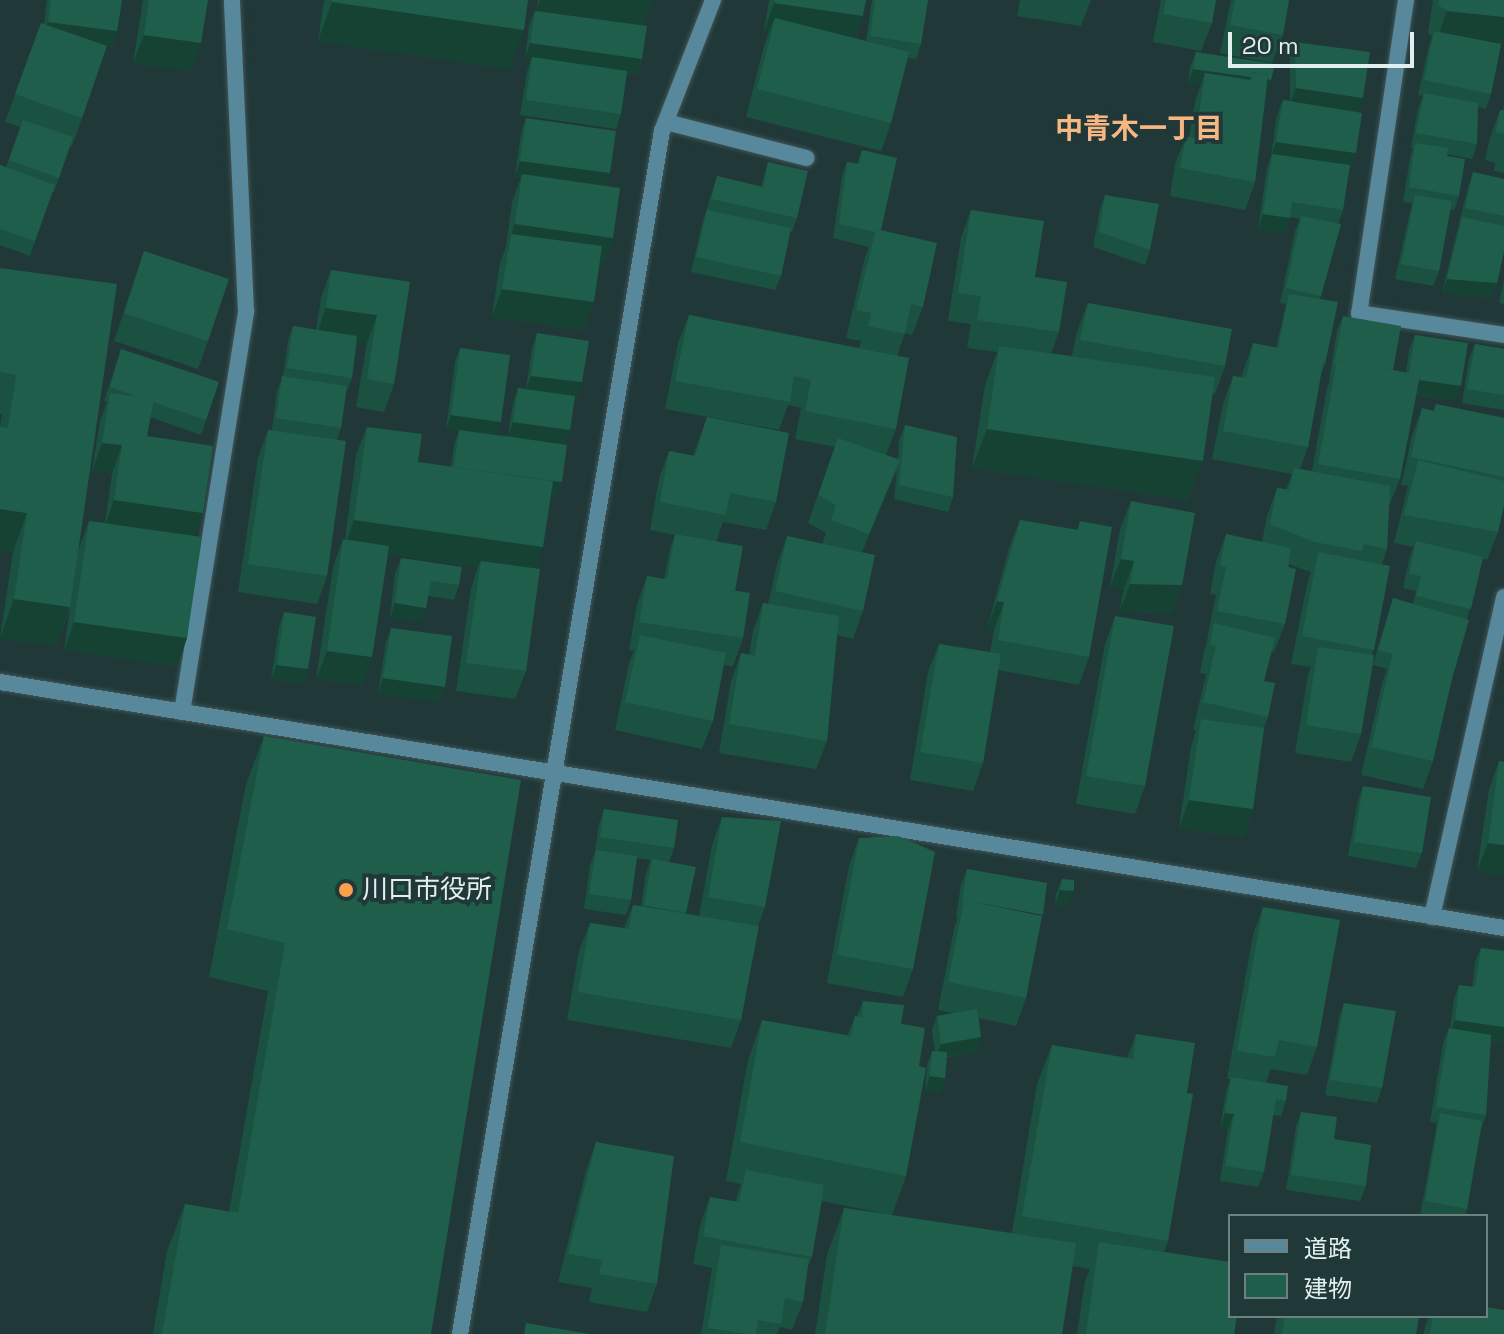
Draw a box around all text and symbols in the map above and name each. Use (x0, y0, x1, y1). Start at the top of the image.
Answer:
scale bar (1232, 16, 1418, 66)
text: 20 m (1242, 30, 1299, 61)
district label: 中青木一丁目 (1055, 111, 1223, 145)
place label: 川口市役所 (362, 874, 492, 906)
marker: 川口市役所 (337, 881, 355, 899)
legend (1228, 1214, 1488, 1318)
text: 道路 (1304, 1233, 1352, 1264)
text: 建物 (1304, 1273, 1352, 1304)

